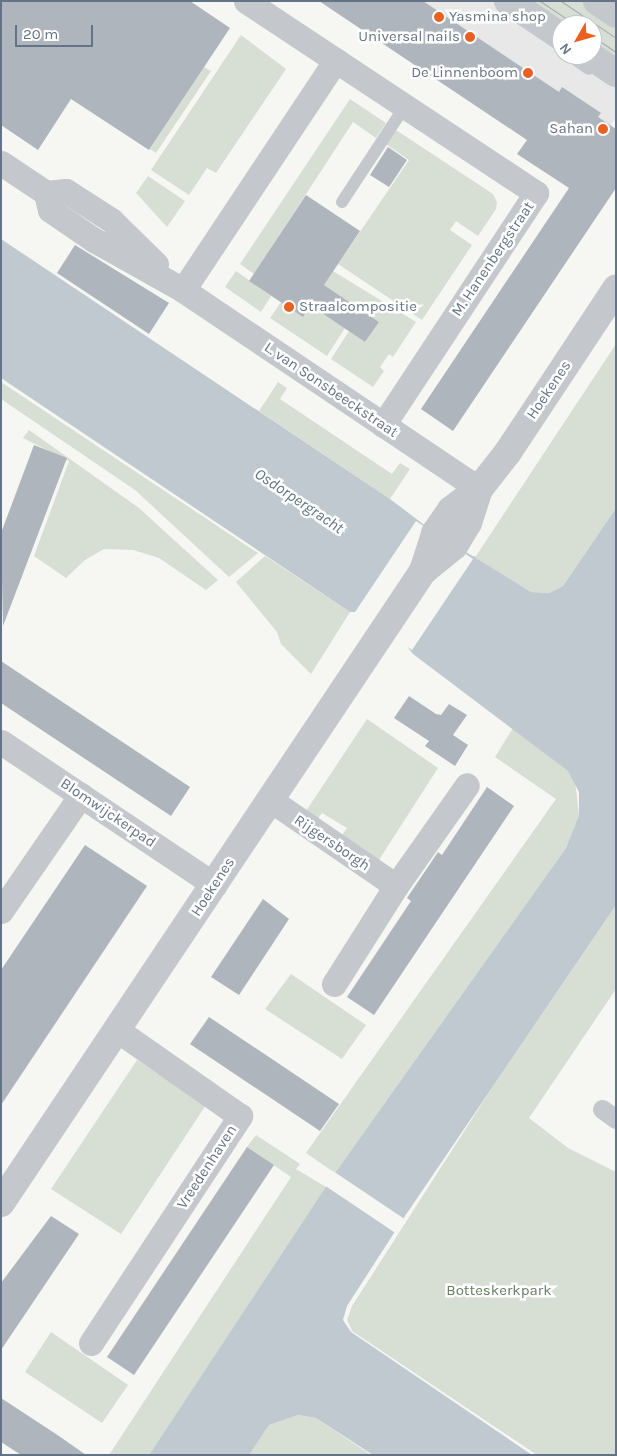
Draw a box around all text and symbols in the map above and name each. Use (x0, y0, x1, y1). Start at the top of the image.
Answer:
place label: Yasmina shop (449, 8, 546, 26)
marker: Yasmina shop (433, 11, 445, 23)
scale bar (18, 15, 95, 47)
north arrow (552, 15, 602, 65)
text: 20 m (23, 25, 58, 43)
place label: Universal nails (358, 28, 460, 46)
marker: Universal nails (464, 31, 476, 43)
text: N (556, 40, 575, 58)
place label: De Linnenboom (411, 64, 518, 82)
marker: De Linnenboom (522, 67, 534, 79)
place label: Sahan (549, 120, 593, 138)
marker: Sahan (597, 123, 609, 135)
street label: M. Hanenbergstraat (448, 198, 538, 320)
place label: Straalcompositie (299, 298, 417, 316)
marker: Straalcompositie (283, 301, 295, 313)
street label: L. van Sonsbeeckstraat (261, 339, 401, 441)
street label: Hoekenes (523, 357, 575, 423)
water label: Osdorpergracht (251, 464, 347, 538)
street label: Blomwijckerpad (57, 774, 159, 852)
street label: Rijgersborgh (291, 811, 373, 875)
street label: Hoekenes (187, 854, 239, 920)
street label: Vreedenhaven (173, 1122, 241, 1212)
park label: Botteskerkpark (446, 1282, 552, 1300)

